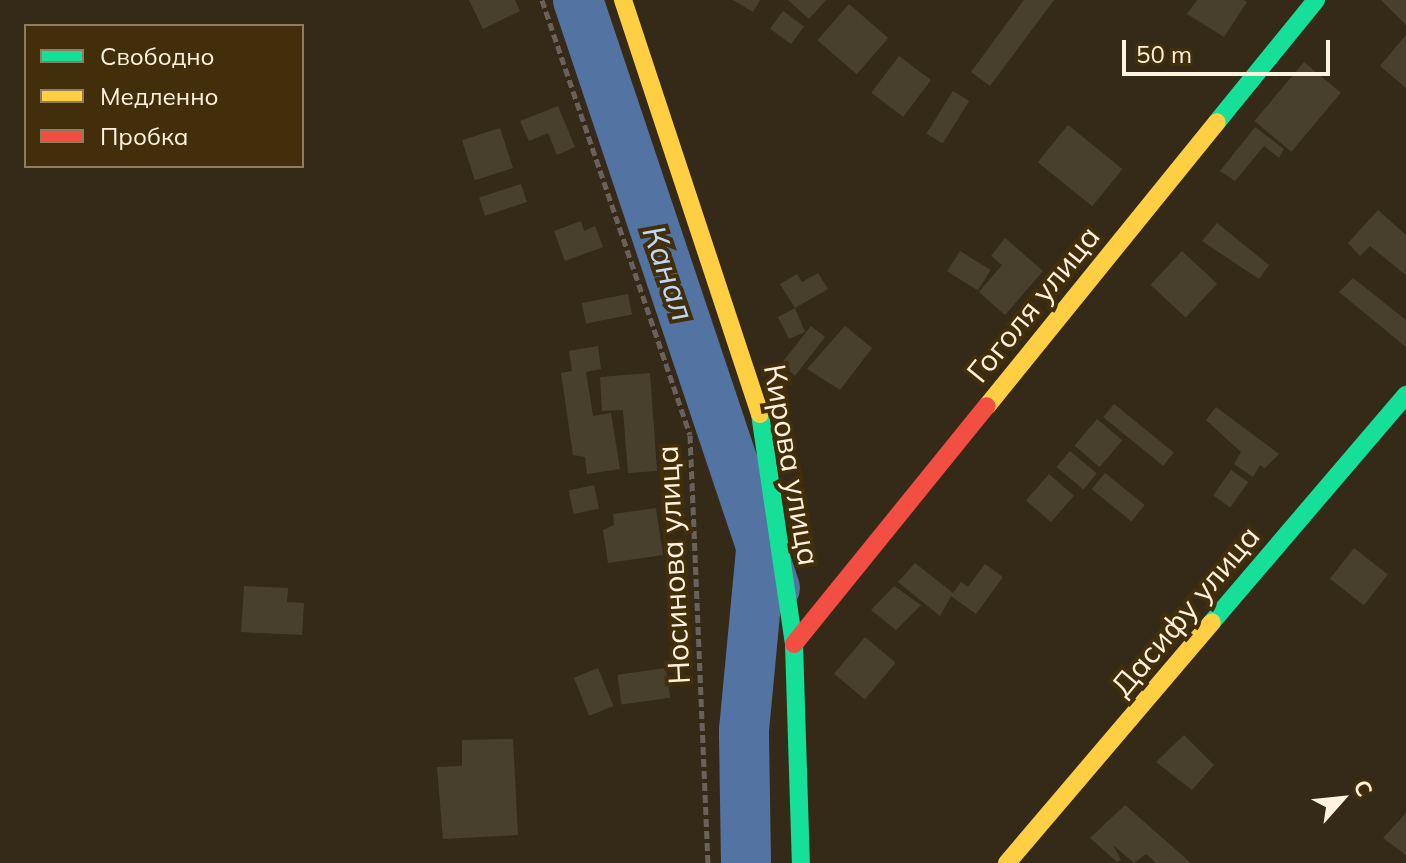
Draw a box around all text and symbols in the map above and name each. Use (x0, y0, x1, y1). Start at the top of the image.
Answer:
legend (24, 24, 304, 168)
scale bar (1126, 24, 1334, 74)
text: 50 m (1136, 39, 1192, 69)
text: Свободно (100, 41, 215, 71)
text: Медленно (100, 81, 219, 111)
text: Пробка (100, 121, 188, 151)
street label: Гоголя улица (959, 219, 1107, 389)
water label: Канал (635, 220, 703, 326)
street label: Кирова улица (757, 362, 827, 568)
street label: Носинова улица (649, 445, 697, 685)
street label: Дасифу улица (1103, 518, 1267, 704)
north arrow (1302, 759, 1382, 839)
text: С (1347, 775, 1379, 801)

